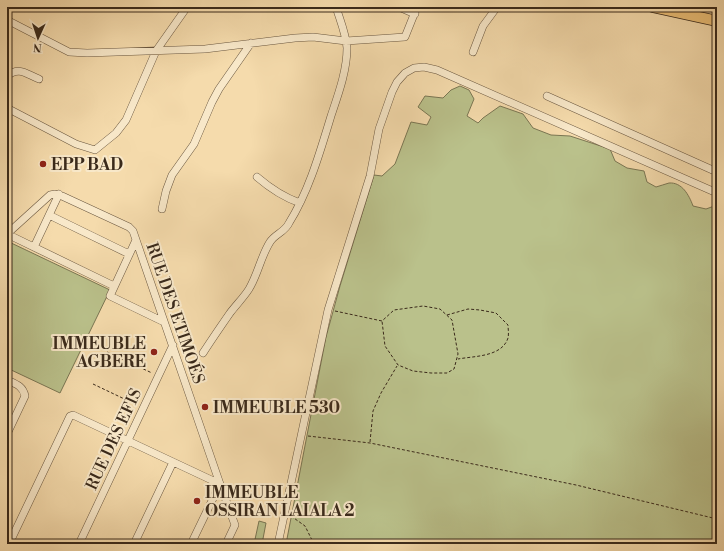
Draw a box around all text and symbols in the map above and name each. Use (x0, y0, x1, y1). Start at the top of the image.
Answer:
north arrow (18, 18, 58, 58)
text: N (33, 40, 42, 54)
place label: EPP BAD (51, 155, 123, 175)
marker: EPP BAD (38, 159, 48, 169)
street label: RUE DES ETIMOÉS (141, 239, 211, 387)
place label: IMMEUBLE AGBERE (53, 334, 146, 372)
marker: IMMEUBLE AGBERE (149, 347, 159, 357)
street label: RUE DES EFIS (82, 385, 146, 493)
place label: IMMEUBLE 530 (213, 398, 340, 418)
marker: IMMEUBLE 530 (200, 402, 210, 412)
place label: IMMEUBLE OSSIRAN LAIALA 2 (205, 483, 355, 521)
marker: IMMEUBLE OSSIRAN LAIALA 2 (192, 496, 202, 506)

